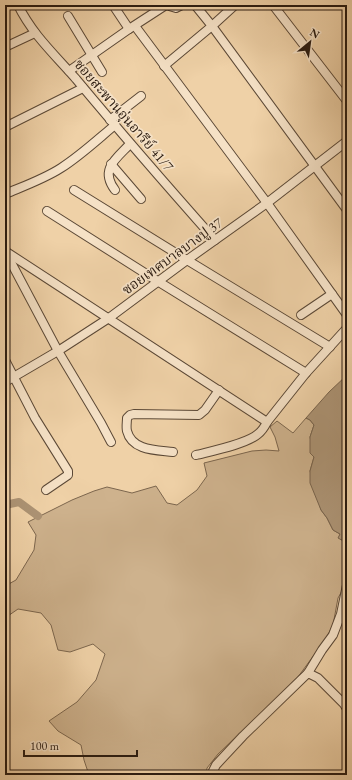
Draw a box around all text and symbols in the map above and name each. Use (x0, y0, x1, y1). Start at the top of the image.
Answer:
north arrow (290, 22, 330, 62)
text: N (308, 25, 322, 42)
street label: ซอยสะพานอุ่นอารีย์ 41/7 (70, 55, 178, 175)
street label: ซอยเทศบาลบางปู 37 (118, 213, 226, 298)
scale bar (24, 732, 137, 758)
text: 100 m (30, 738, 60, 754)

